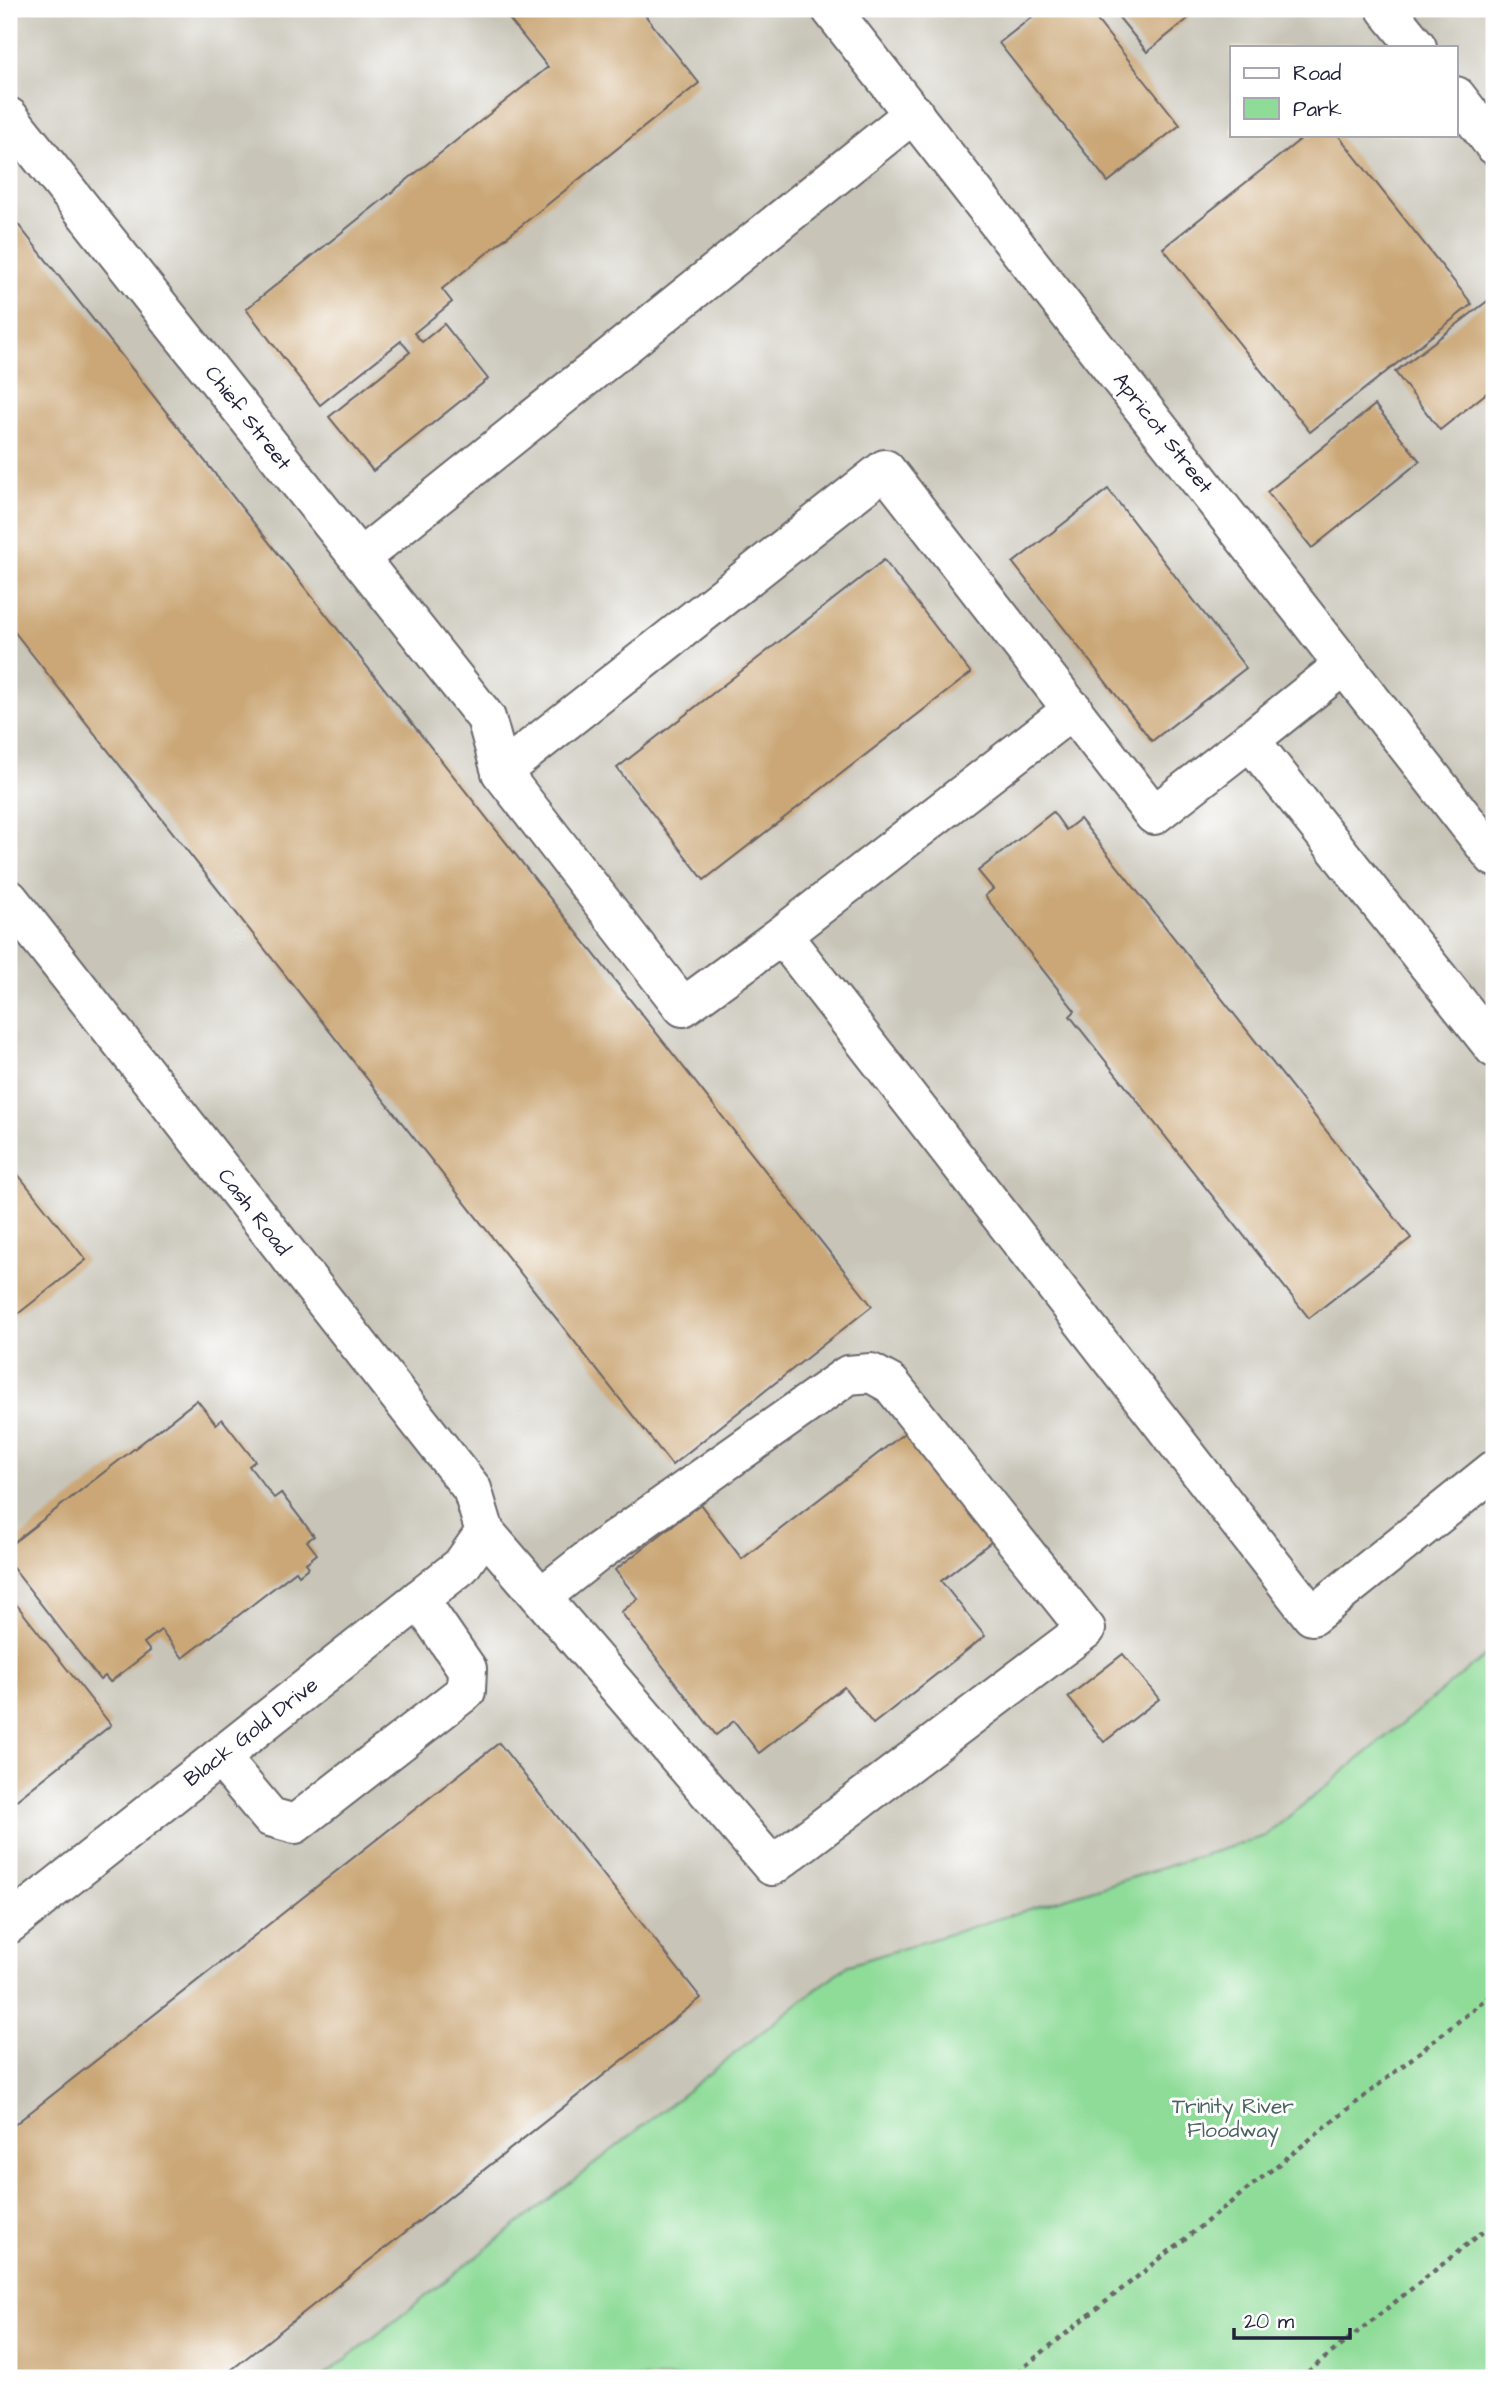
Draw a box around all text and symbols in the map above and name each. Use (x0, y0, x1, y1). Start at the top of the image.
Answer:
legend (1230, 46, 1458, 136)
text: Road (1293, 59, 1341, 88)
text: Park (1293, 95, 1342, 124)
street label: Chief Street (198, 360, 298, 477)
street label: Apricot Street (1106, 366, 1220, 501)
street label: Cash Road (211, 1162, 297, 1262)
street label: Black Gold Drive (178, 1670, 324, 1794)
park label: Trinity River Floodway (1172, 2092, 1294, 2147)
scale bar (1234, 2296, 1349, 2340)
text: 20 m (1244, 2307, 1295, 2336)

